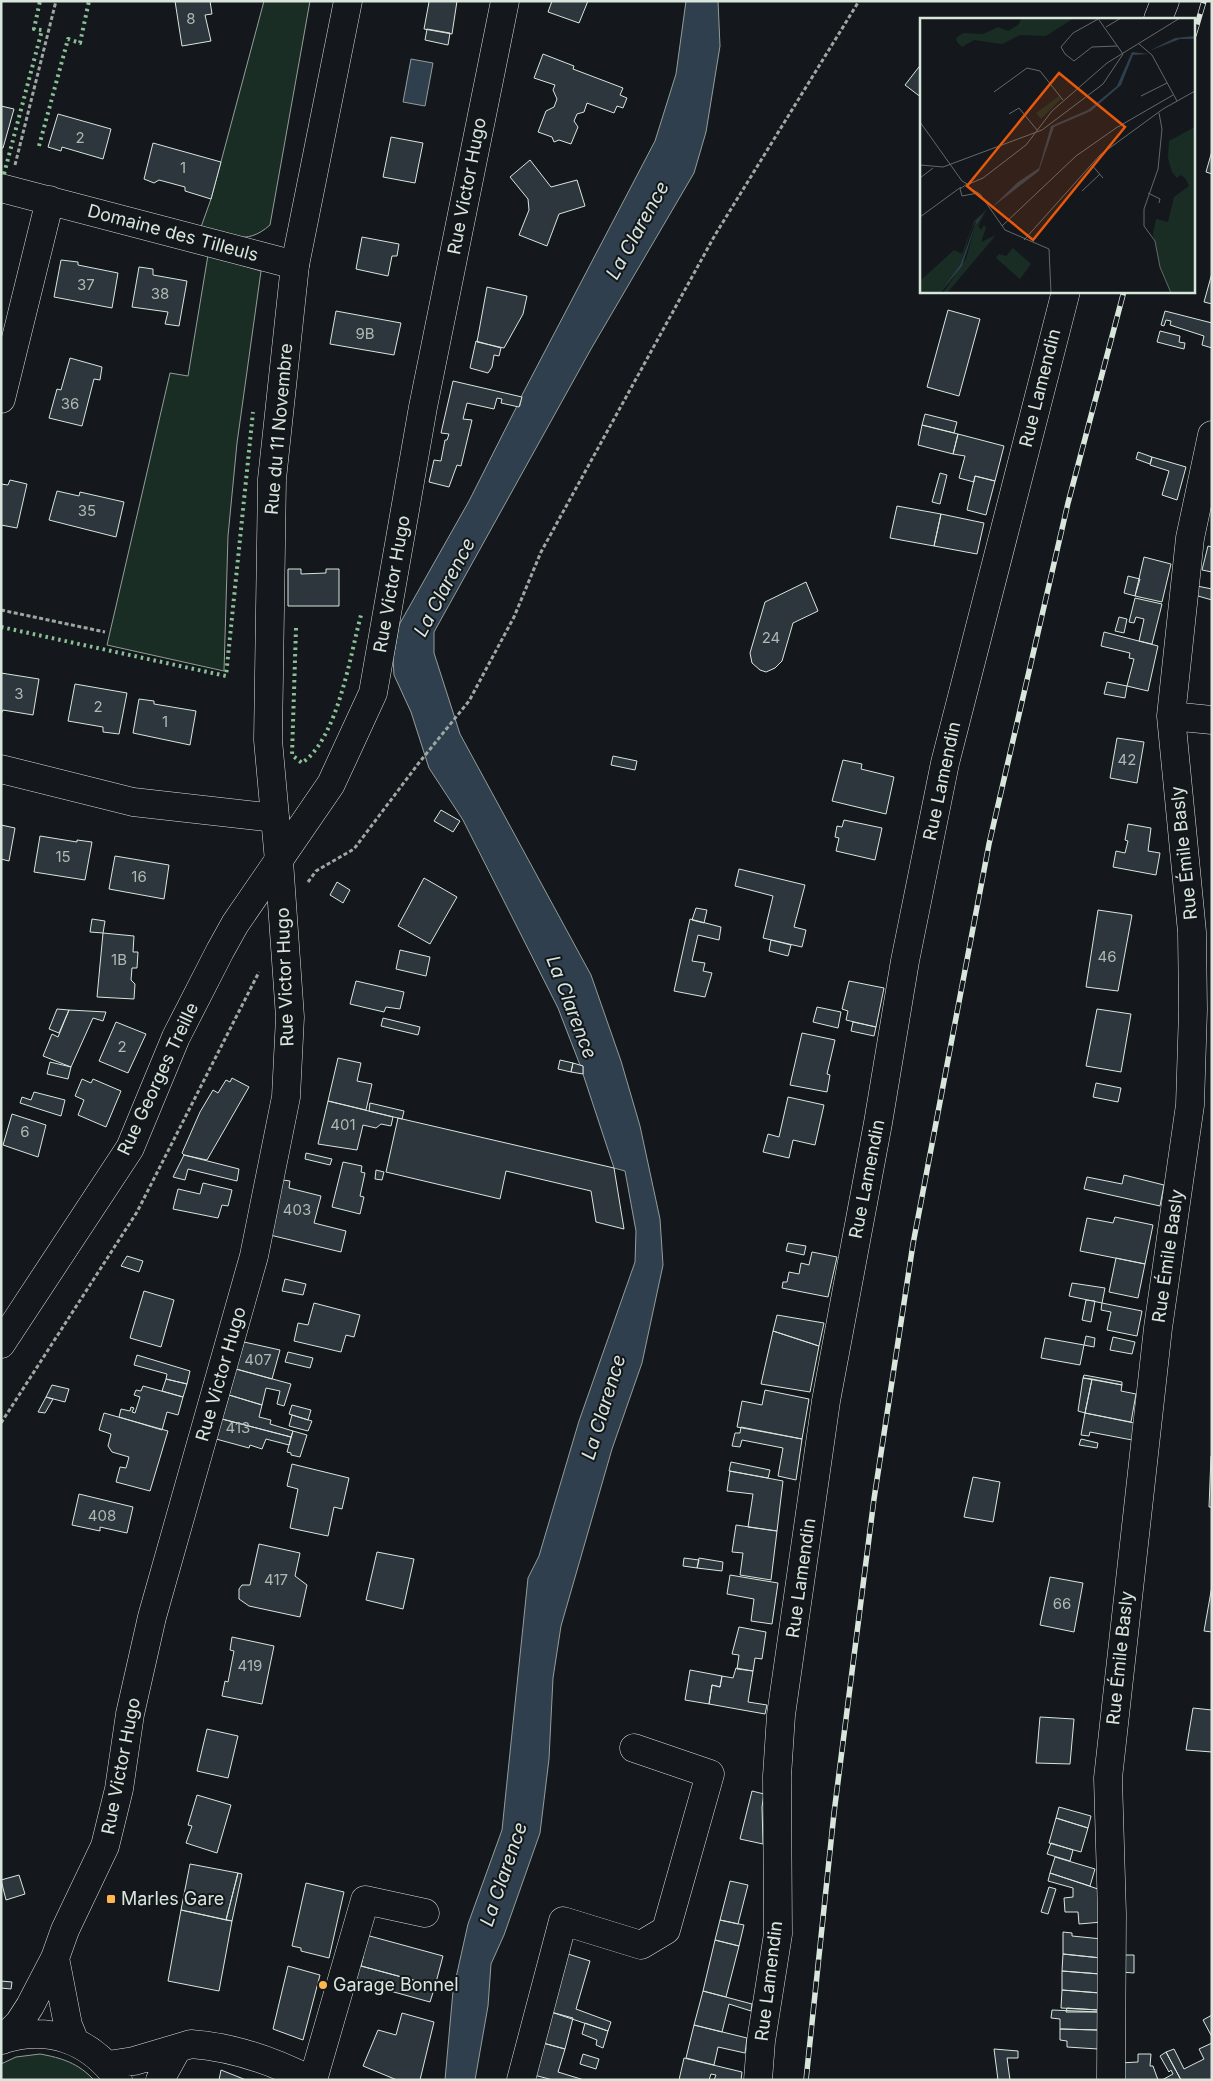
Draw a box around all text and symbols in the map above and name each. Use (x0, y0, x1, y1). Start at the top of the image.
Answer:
house number: 8 (186, 9, 196, 28)
inset map (920, 18, 1196, 292)
street label: Rue Victor Hugo (443, 116, 490, 256)
house number: 2 (75, 128, 85, 147)
house number: 1 (180, 158, 186, 177)
water label: La Clarence (601, 177, 674, 283)
street label: Domaine des Tilleuls (85, 200, 261, 265)
house number: 37 (77, 275, 95, 294)
house number: 38 (151, 284, 169, 303)
house number: 9B (355, 324, 375, 343)
street label: Rue Lamendin (1015, 327, 1064, 449)
street label: Rue du 11 Novembre (261, 342, 296, 516)
house number: 36 (61, 394, 79, 413)
house number: 35 (78, 501, 96, 520)
street label: Rue Victor Hugo (369, 514, 414, 654)
water label: La Clarence (409, 534, 480, 641)
house number: 24 (762, 628, 780, 647)
house number: 3 (14, 684, 24, 703)
house number: 2 (93, 697, 103, 716)
house number: 1 (162, 712, 168, 731)
street label: Rue Lamendin (919, 720, 964, 842)
house number: 42 (1118, 750, 1136, 769)
street label: Rue Émile Basly (1165, 785, 1201, 921)
house number: 15 (55, 847, 71, 866)
house number: 16 (131, 867, 147, 886)
street label: Rue Victor Hugo (272, 907, 297, 1047)
house number: 46 (1098, 947, 1117, 966)
house number: 1B (111, 950, 127, 969)
water label: La Clarence (541, 952, 602, 1062)
street label: Rue Georges Treille (113, 999, 202, 1159)
house number: 2 (117, 1037, 127, 1056)
house number: 401 (330, 1115, 356, 1134)
street label: Rue Lamendin (845, 1118, 888, 1240)
house number: 6 (20, 1122, 30, 1141)
street label: Rue Émile Basly (1147, 1188, 1187, 1324)
house number: 403 (283, 1200, 311, 1219)
street label: Rue Victor Hugo (191, 1304, 250, 1444)
house number: 407 (244, 1350, 272, 1369)
water label: La Clarence (577, 1352, 630, 1462)
house number: 413 (226, 1418, 250, 1437)
house number: 408 (88, 1506, 116, 1525)
street label: Rue Lamendin (782, 1517, 819, 1639)
house number: 417 (264, 1570, 288, 1589)
street label: Rue Émile Basly (1101, 1590, 1137, 1726)
house number: 66 (1053, 1594, 1071, 1613)
house number: 419 (238, 1656, 262, 1675)
street label: Rue Victor Hugo (97, 1696, 144, 1836)
water label: La Clarence (475, 1819, 532, 1929)
place label: Marles Gare (121, 1888, 224, 1909)
marker: Marles Gare (105, 1893, 117, 1905)
street label: Rue Lamendin (751, 1920, 786, 2042)
place label: Garage Bonnel (333, 1974, 459, 1995)
marker: Garage Bonnel (317, 1979, 329, 1991)

